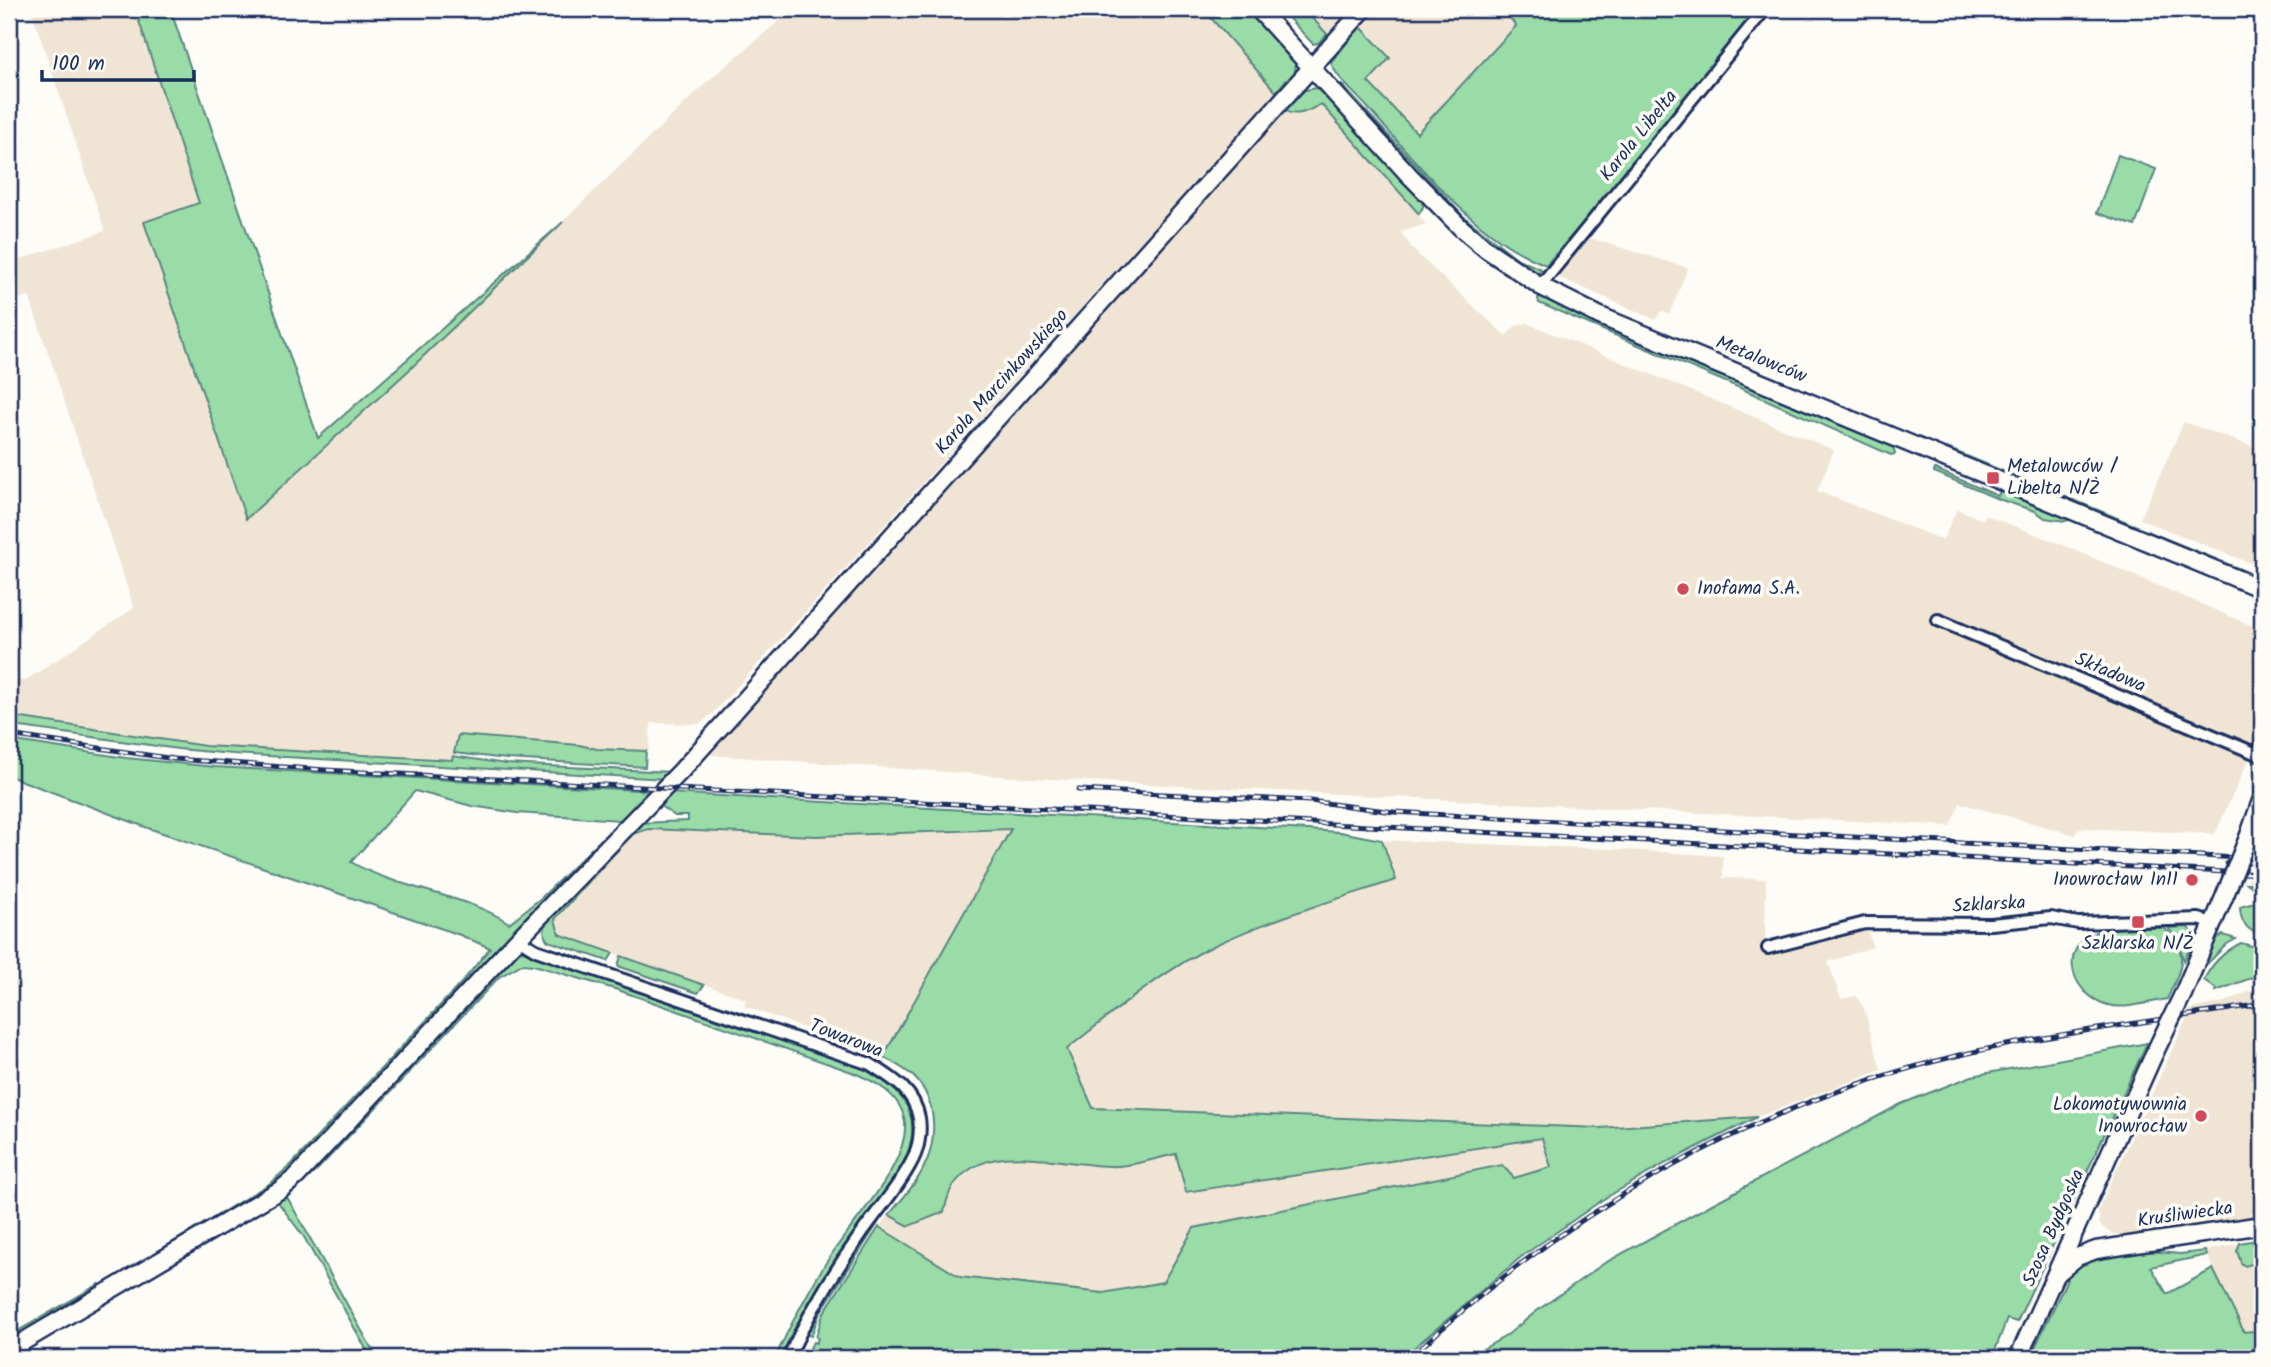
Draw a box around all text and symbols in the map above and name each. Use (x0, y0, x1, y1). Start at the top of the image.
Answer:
scale bar (42, 38, 194, 82)
text: 100 m (52, 48, 105, 81)
street label: Karola Libelta (1593, 84, 1685, 188)
street label: Karola Marcinkowskiego (928, 302, 1076, 462)
street label: Metalowców (1711, 328, 1811, 392)
place label: Metalowców / Libelta N/Ż (2007, 452, 2118, 504)
marker: Metalowców / Libelta N/Ż (1985, 470, 2001, 486)
place label: Inofama S.A. (1697, 574, 1800, 604)
marker: Inofama S.A. (1675, 581, 1691, 597)
street label: Składowa (2070, 645, 2150, 701)
place label: Inowrocław In11 (2053, 865, 2178, 895)
marker: Inowrocław In11 (2184, 872, 2200, 888)
street label: Szklarska (1952, 888, 2026, 922)
marker: Szklarska N/Ż (2130, 914, 2146, 930)
place label: Szklarska N/Ż (2082, 929, 2194, 959)
street label: Towarowa (805, 1011, 887, 1067)
place label: Lokomotywownia Inowrocław (2053, 1090, 2187, 1142)
marker: Lokomotywownia Inowrocław (2193, 1108, 2209, 1124)
street label: Szosa Bydgoska (2015, 1164, 2093, 1292)
street label: Kruśliwiecka (2135, 1193, 2235, 1237)

